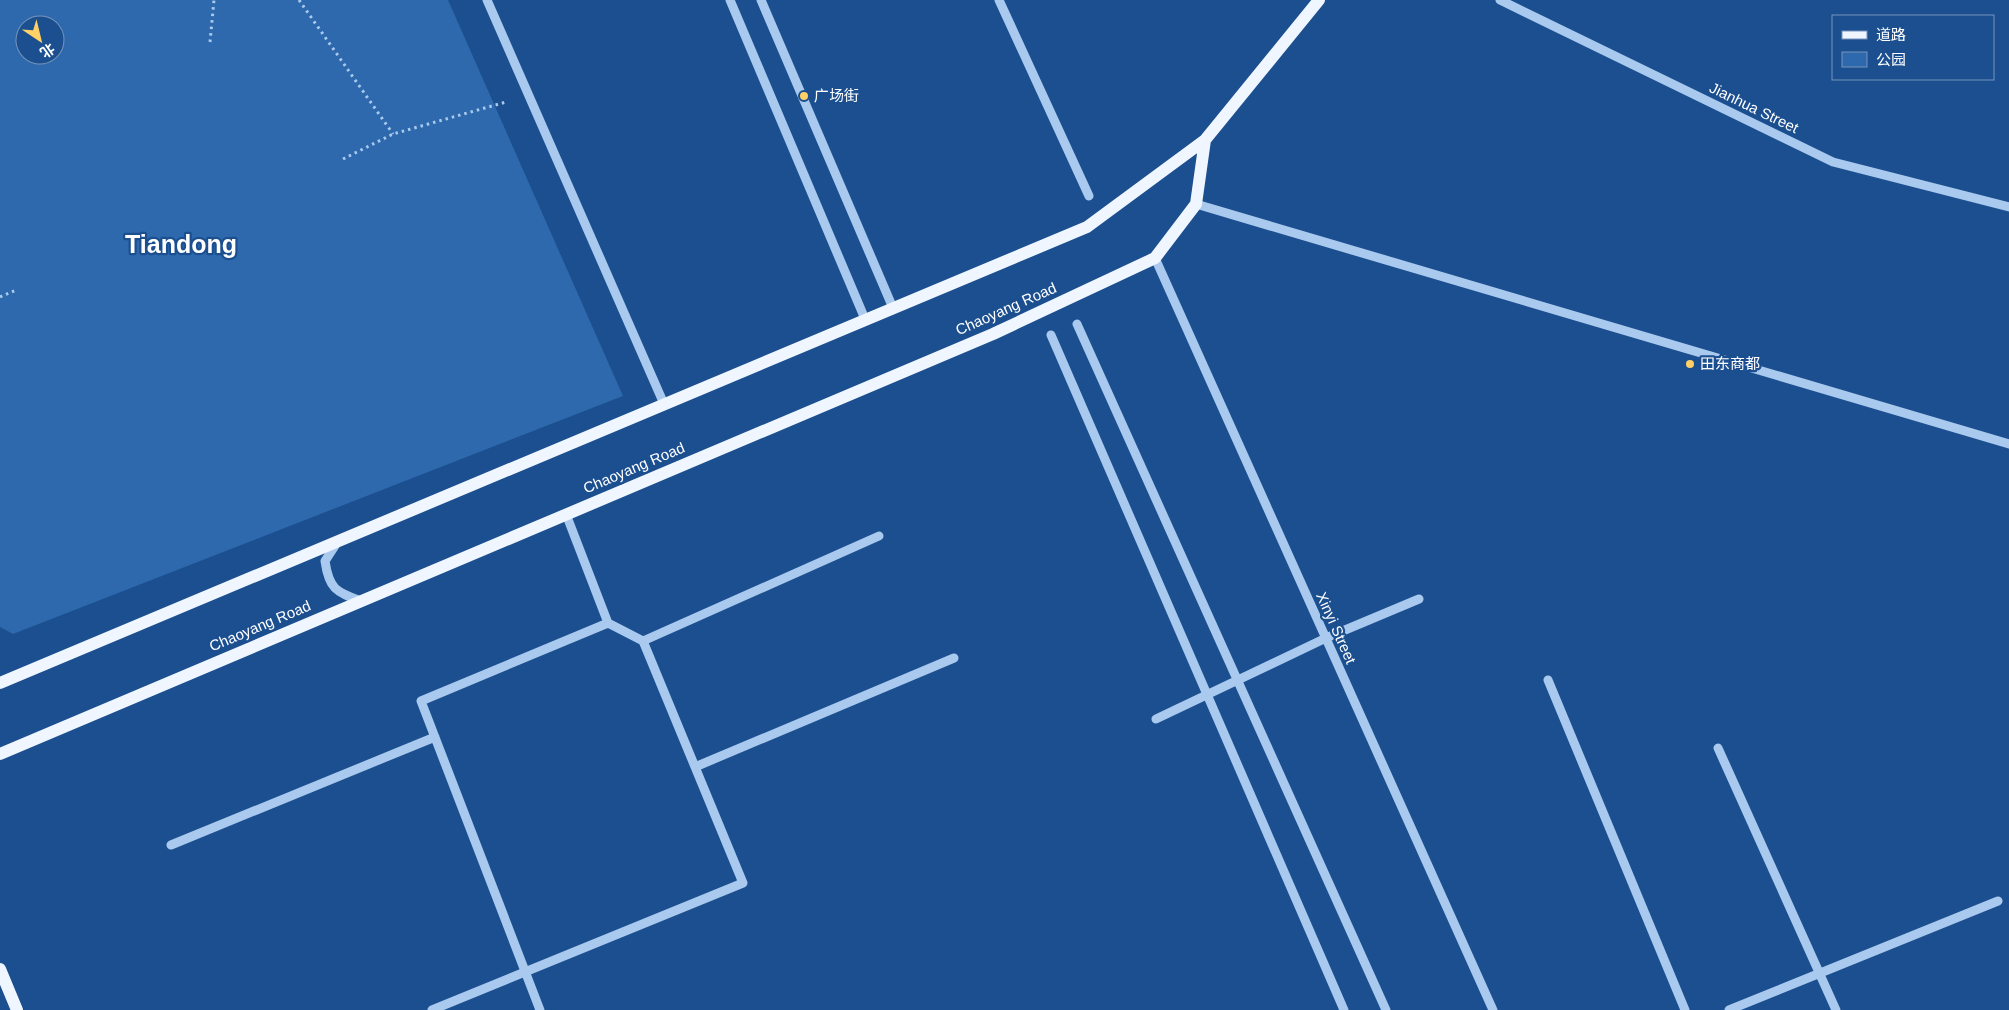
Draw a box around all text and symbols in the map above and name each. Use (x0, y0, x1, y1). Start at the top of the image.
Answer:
north arrow (15, 15, 65, 65)
legend (1832, 15, 1994, 80)
text: 道路 (1876, 26, 1906, 43)
text: 北 (37, 40, 58, 61)
text: 公园 (1876, 51, 1906, 68)
street label: Jianhua Street (1707, 79, 1802, 137)
place label: 广场街 (814, 87, 859, 104)
marker: 广场街 (798, 90, 810, 102)
district label: Tiandong (125, 230, 237, 258)
street label: Chaoyang Road (953, 279, 1059, 338)
place label: 田东商都 (1700, 355, 1760, 372)
marker: 田东商都 (1684, 358, 1696, 370)
street label: Chaoyang Road (581, 439, 687, 497)
street label: Xinyi Street (1313, 589, 1360, 667)
street label: Chaoyang Road (207, 597, 313, 655)

